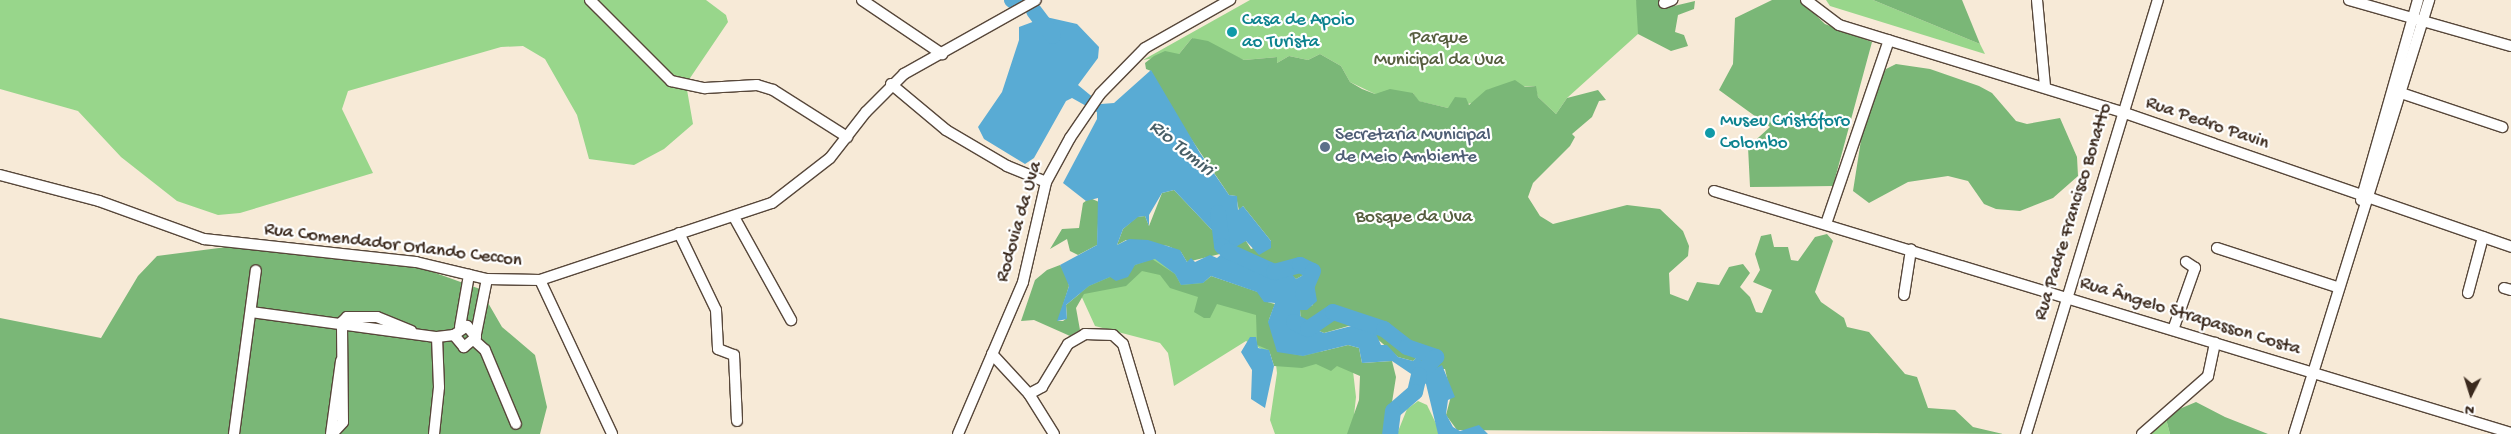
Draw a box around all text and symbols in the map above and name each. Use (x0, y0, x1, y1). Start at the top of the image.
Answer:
place label: Casa de Apoio ao Turista (1242, 10, 1355, 54)
marker: Casa de Apoio ao Turista (1226, 26, 1238, 38)
park label: Parque Municipal da Uva (1374, 28, 1504, 72)
street label: Rua Pedro Pavin (2142, 92, 2272, 156)
street label: Rua Padre Francisco Bonatto (2030, 101, 2118, 323)
place label: Museu Cristóforo Colombo (1720, 111, 1850, 155)
water label: Rio Tumiri (1144, 115, 1218, 183)
place label: Secretaria Municipal de Meio Ambiente (1335, 125, 1491, 169)
marker: Museu Cristóforo Colombo (1704, 127, 1716, 139)
marker: Secretaria Municipal de Meio Ambiente (1319, 141, 1331, 153)
street label: Rodovia da Uva (992, 159, 1048, 285)
park label: Bosque da Uva (1355, 207, 1473, 229)
street label: Rua Comendador Orlando Ceccon (263, 219, 523, 273)
street label: Rua Ângelo Strapasson Costa (2077, 272, 2303, 362)
north arrow (2446, 369, 2496, 419)
text: N (2464, 401, 2475, 418)

